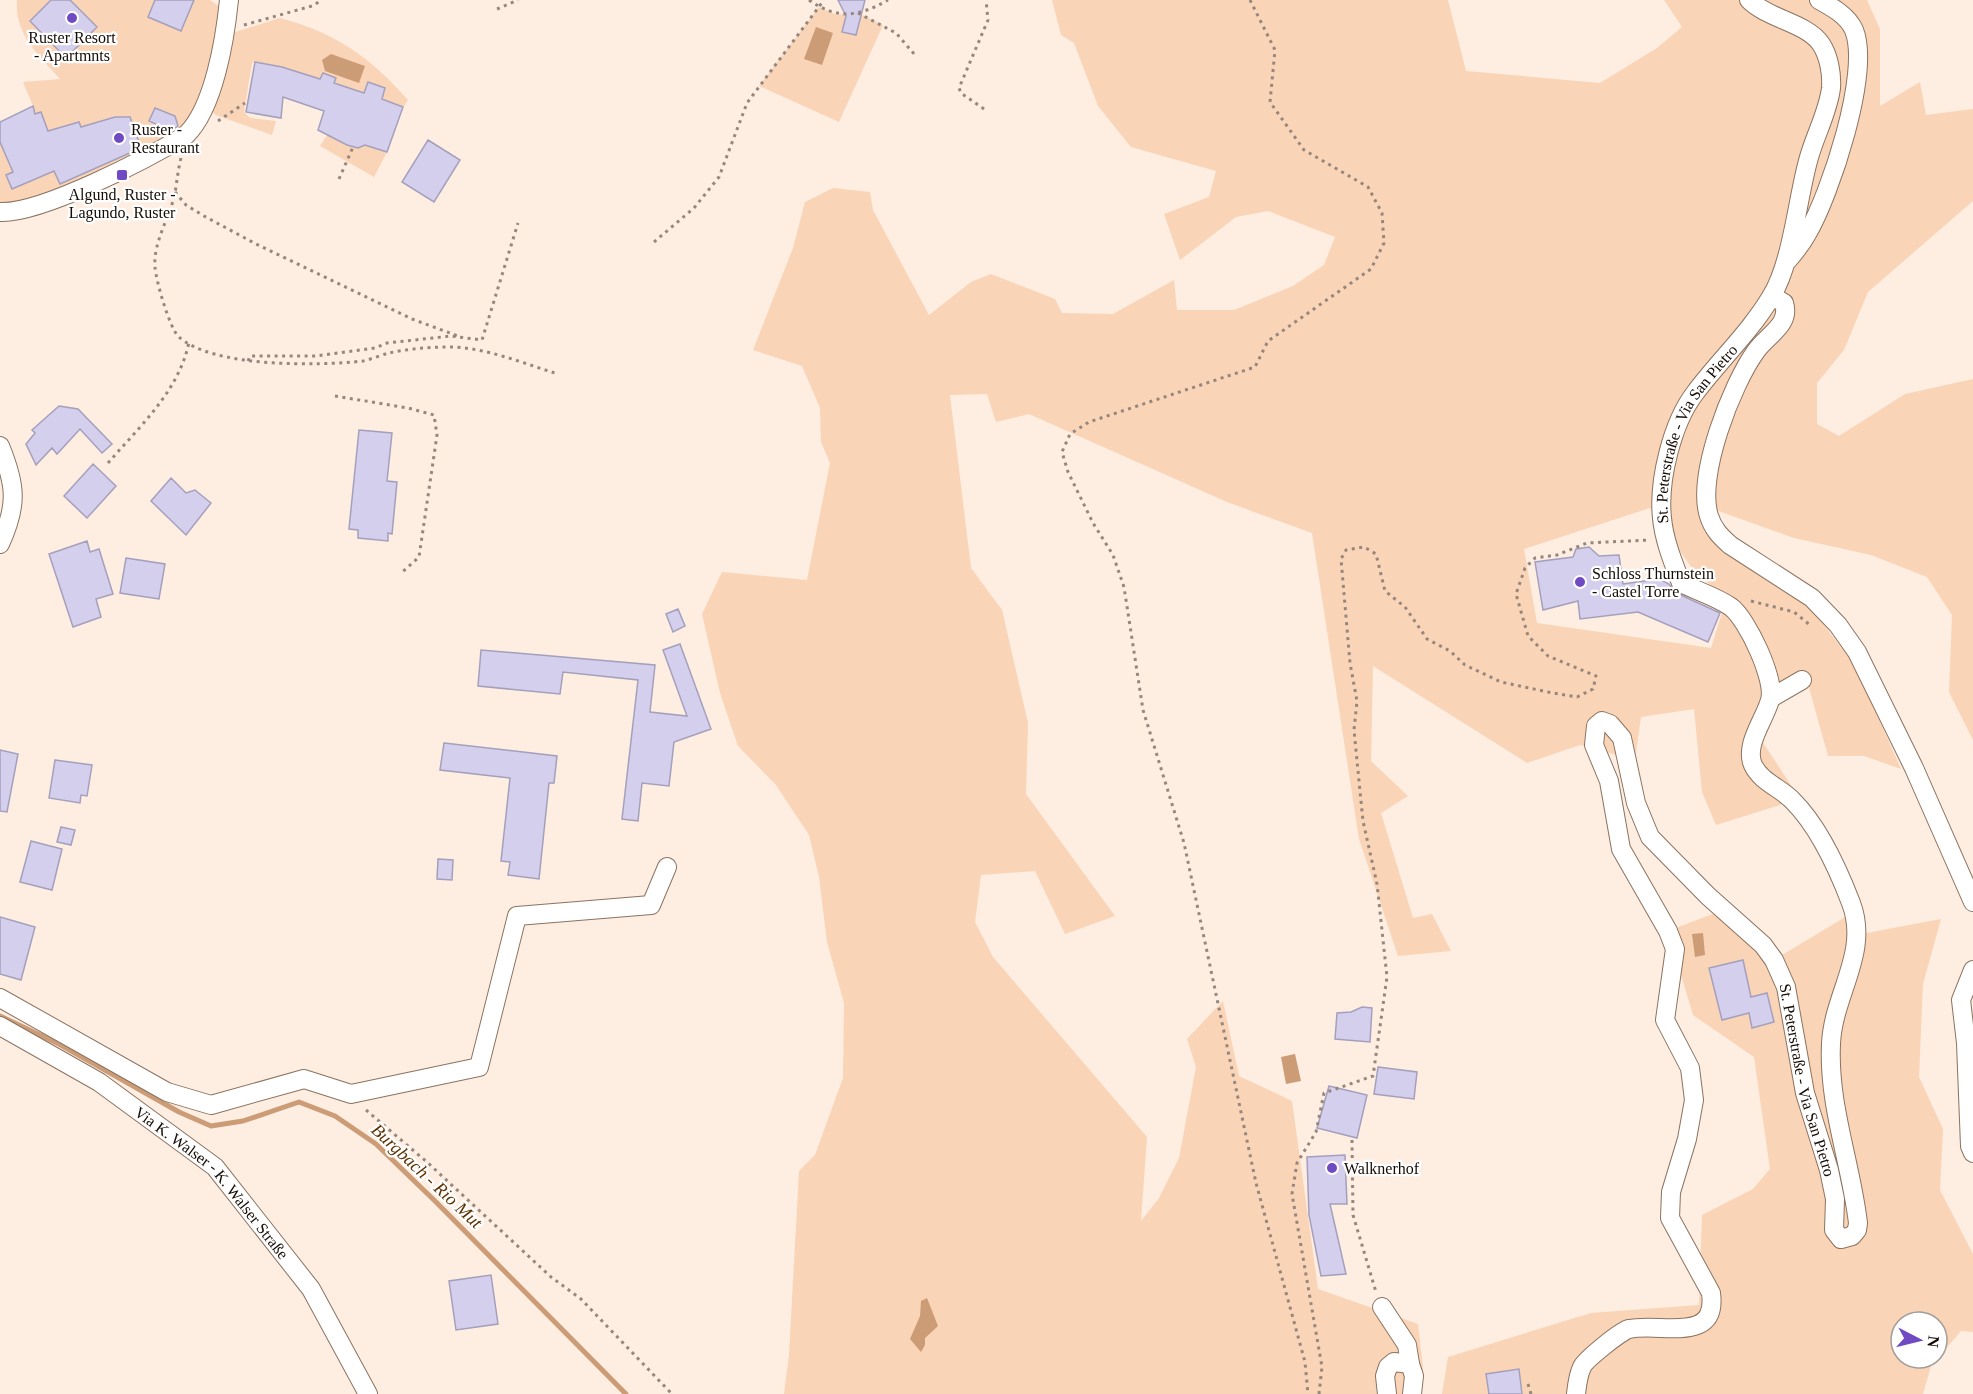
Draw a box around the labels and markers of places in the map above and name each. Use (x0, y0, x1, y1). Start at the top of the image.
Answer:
marker: Ruster Resort - Apartmnts (65, 11, 79, 25)
place label: Ruster Resort - Apartmnts (28, 29, 116, 65)
place label: Ruster - Restaurant (131, 121, 200, 156)
marker: Ruster - Restaurant (112, 131, 126, 145)
marker: Algund, Ruster - Lagundo, Ruster (115, 168, 129, 182)
place label: Algund, Ruster - Lagundo, Ruster (68, 186, 176, 222)
place label: Schloss Thurnstein - Castel Torre (1592, 565, 1714, 600)
marker: Schloss Thurnstein - Castel Torre (1573, 575, 1587, 589)
place label: Walknerhof (1344, 1160, 1420, 1177)
marker: Walknerhof (1325, 1161, 1339, 1175)

